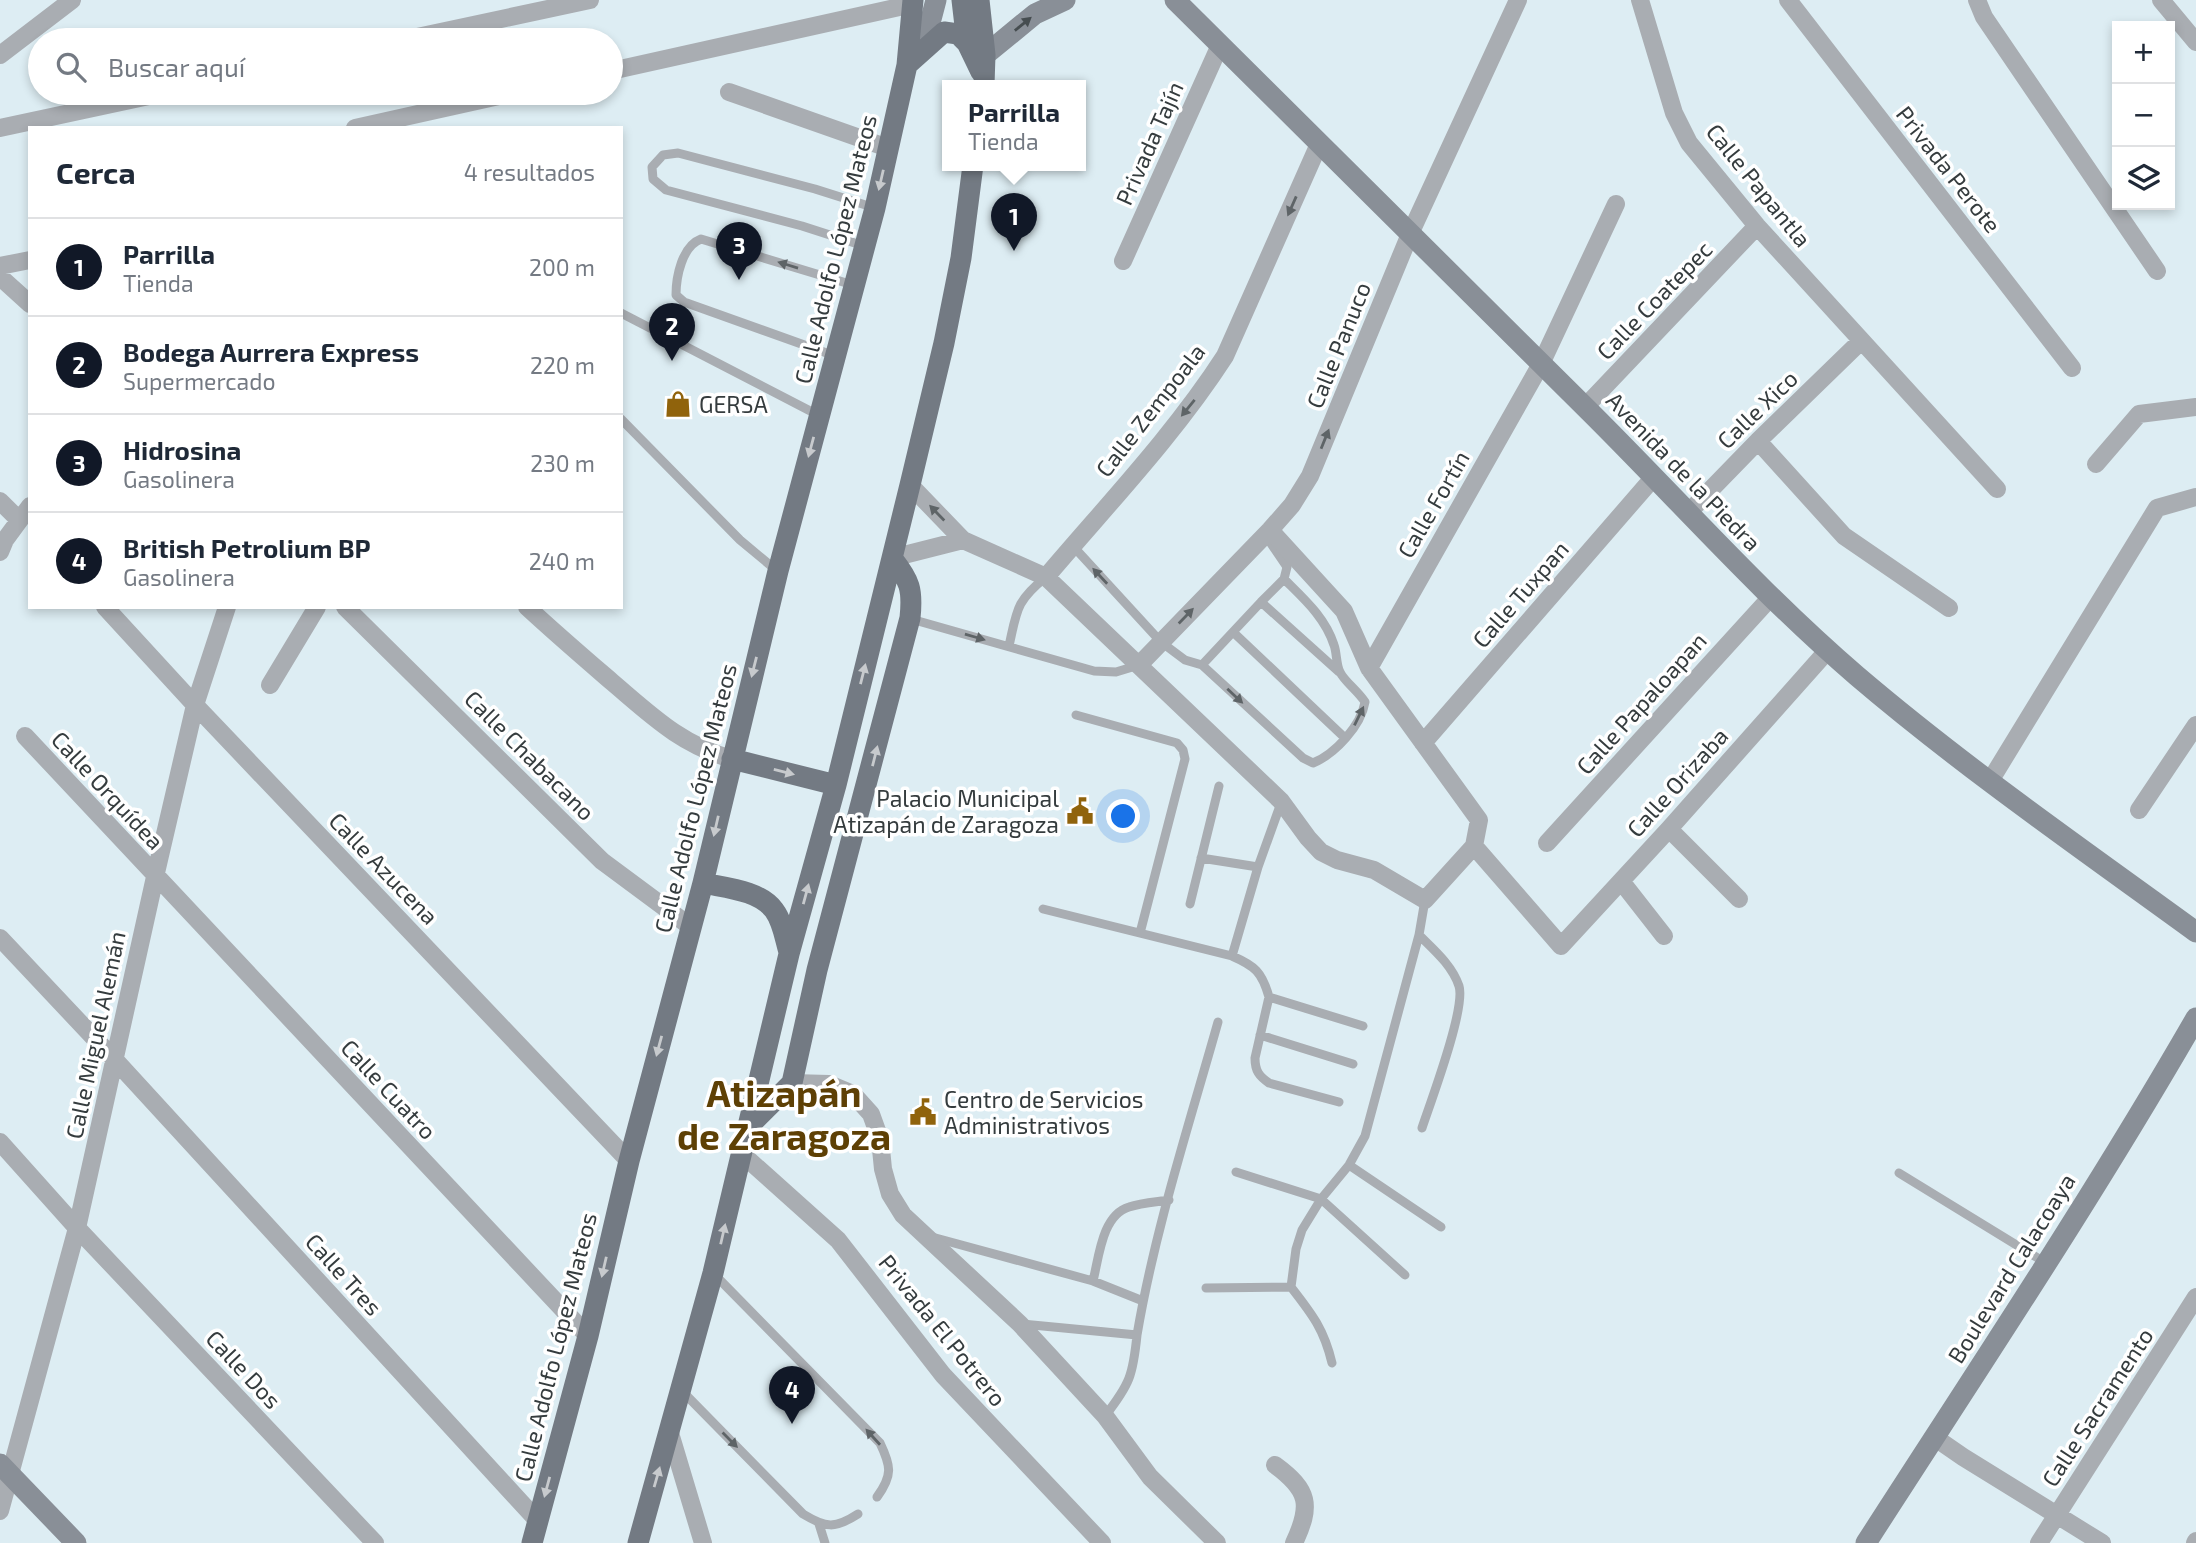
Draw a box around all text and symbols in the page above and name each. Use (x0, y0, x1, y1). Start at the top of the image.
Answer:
one-way arrow (1014, 17, 1031, 32)
map controls (2112, 21, 2175, 210)
button: + (2112, 21, 2175, 84)
search box (28, 28, 623, 105)
icon: search (52, 48, 90, 86)
text: Buscar aquí (108, 51, 245, 82)
street label: Privada Tajín (1109, 77, 1189, 209)
popup (942, 80, 1086, 171)
button: − (2112, 84, 2175, 147)
text: Parrilla (968, 96, 1060, 127)
street label: Privada Perote (1891, 100, 2007, 238)
street label: Calle Adolfo López Mateos (788, 112, 882, 386)
street label: Calle Papantla (1701, 118, 1817, 252)
text: Tienda (968, 127, 1039, 155)
button: layers (2112, 147, 2175, 210)
text: Cerca (56, 154, 136, 190)
text: 4 resultados (464, 158, 595, 186)
one-way arrow (875, 169, 886, 191)
pin: 1 (991, 193, 1037, 251)
one-way arrow (1286, 196, 1298, 216)
pin: 3 (716, 222, 762, 280)
street label: Calle Coatepec (1591, 235, 1717, 365)
text: Parrilla (123, 238, 215, 269)
text: 1 (74, 253, 84, 281)
text: 200 m (529, 253, 595, 281)
one-way arrow (777, 260, 798, 270)
text: Tienda (123, 269, 194, 297)
street label: Calle Panuco (1300, 278, 1376, 412)
pin: 2 (649, 303, 695, 361)
text: Bodega Aurrera Express (123, 336, 419, 367)
street label: Calle Zempoala (1089, 338, 1211, 482)
text: 2 (72, 351, 86, 379)
text: 220 m (530, 351, 595, 379)
street label: Calle Xico (1711, 364, 1803, 454)
text: Supermercado (123, 367, 275, 395)
street label: Avenida de la Piedra (1601, 386, 1767, 556)
shop icon: GERSA (663, 389, 693, 419)
place label: GERSA (699, 390, 768, 418)
one-way arrow (1181, 399, 1196, 416)
one-way arrow (1320, 428, 1331, 449)
text: Hidrosina (123, 434, 241, 465)
one-way arrow (805, 436, 816, 458)
street label: Calle Fortín (1391, 445, 1475, 563)
text: 3 (72, 449, 86, 477)
text: 230 m (530, 449, 595, 477)
text: Gasolinera (123, 465, 235, 493)
one-way arrow (929, 505, 945, 522)
text: British Petrolium BP (123, 532, 371, 563)
street label: Calle Tuxpan (1466, 535, 1574, 653)
text: 4 (72, 547, 86, 575)
text: 240 m (529, 547, 595, 575)
text: Gasolinera (123, 563, 235, 591)
one-way arrow (1093, 568, 1109, 585)
one-way arrow (1178, 608, 1194, 625)
street label: Calle Papaloapan (1570, 626, 1712, 780)
one-way arrow (964, 632, 986, 643)
one-way arrow (748, 657, 759, 679)
street label: Calle Adolfo López Mateos (648, 661, 742, 935)
one-way arrow (858, 663, 869, 685)
street label: Calle Chabacano (459, 684, 601, 826)
one-way arrow (1226, 688, 1244, 704)
one-way arrow (1353, 706, 1365, 726)
street label: Calle Orizaba (1621, 722, 1733, 842)
street label: Calle Orquídea (46, 725, 170, 855)
one-way arrow (870, 745, 881, 767)
one-way arrow (773, 767, 795, 778)
place label: Palacio Municipal Atizapán de Zaragoza (833, 784, 1059, 838)
public building icon: Palacio Municipal Atizapán de Zaragoza (1065, 796, 1095, 826)
your location (1106, 799, 1140, 833)
street label: Calle Azucena (324, 806, 444, 930)
one-way arrow (710, 815, 721, 837)
one-way arrow (801, 883, 811, 904)
street label: Calle Miguel Alemán (59, 929, 131, 1141)
street label: Calle Cuatro (336, 1033, 442, 1145)
one-way arrow (654, 1036, 664, 1057)
district label: Atizapán de Zaragoza (677, 1070, 891, 1157)
place label: Centro de Servicios Administrativos (944, 1085, 1143, 1139)
public building icon: Centro de Servicios Administrativos (908, 1097, 938, 1127)
street label: Boulevard Calacoaya (1941, 1168, 2081, 1368)
street label: Calle Adolfo López Mateos (508, 1210, 602, 1484)
one-way arrow (718, 1223, 729, 1245)
street label: Calle Tres (300, 1227, 388, 1321)
street label: Privada El Potrero (873, 1249, 1013, 1411)
one-way arrow (599, 1256, 610, 1278)
street label: Calle Sacramento (2035, 1323, 2159, 1491)
street label: Calle Dos (201, 1324, 287, 1414)
pin: 4 (769, 1366, 815, 1424)
one-way arrow (865, 1428, 881, 1446)
one-way arrow (721, 1431, 738, 1448)
one-way arrow (653, 1467, 663, 1488)
one-way arrow (541, 1477, 551, 1498)

